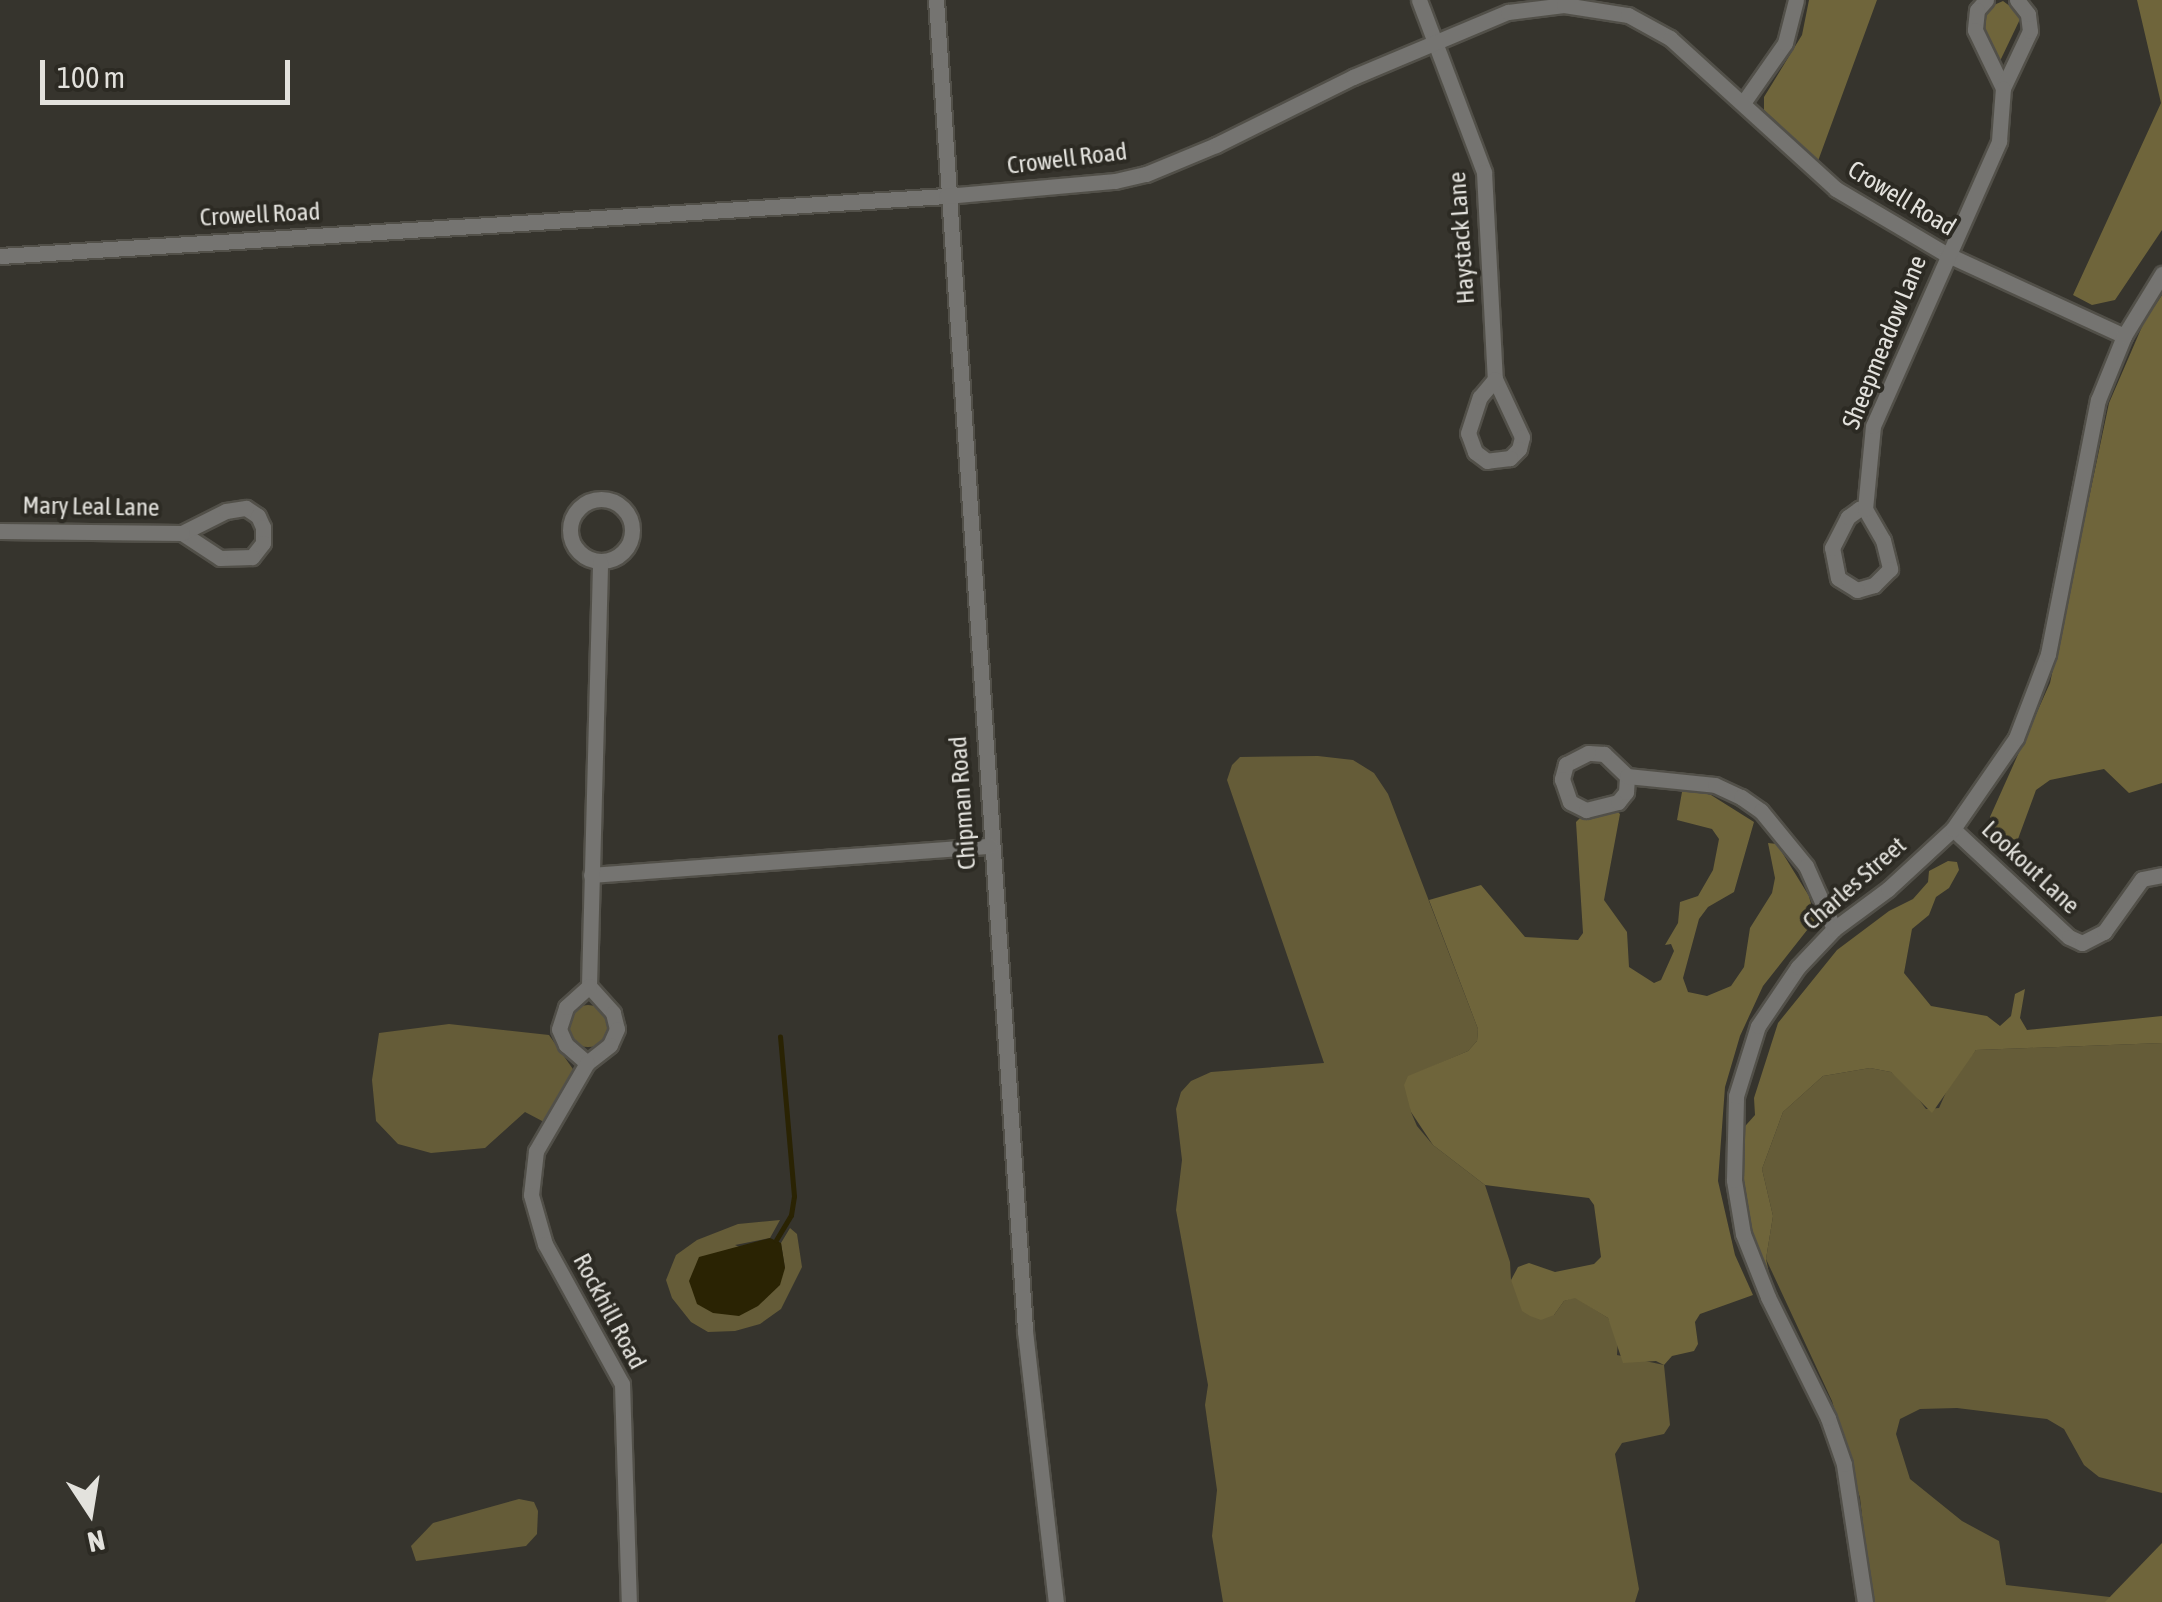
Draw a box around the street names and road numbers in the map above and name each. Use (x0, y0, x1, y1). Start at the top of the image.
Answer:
street label: Crowell Road (1005, 136, 1129, 180)
street label: Crowell Road (1843, 154, 1961, 242)
street label: Haystack Lane (1441, 171, 1481, 305)
street label: Crowell Road (199, 196, 321, 232)
street label: Sheepmeadow Lane (1836, 251, 1932, 433)
street label: Mary Leal Lane (22, 490, 160, 522)
street label: Chipman Road (942, 735, 982, 871)
street label: Lookout Lane (1976, 814, 2086, 920)
street label: Charles Street (1796, 830, 1912, 936)
street label: Rockhill Road (567, 1248, 653, 1374)

